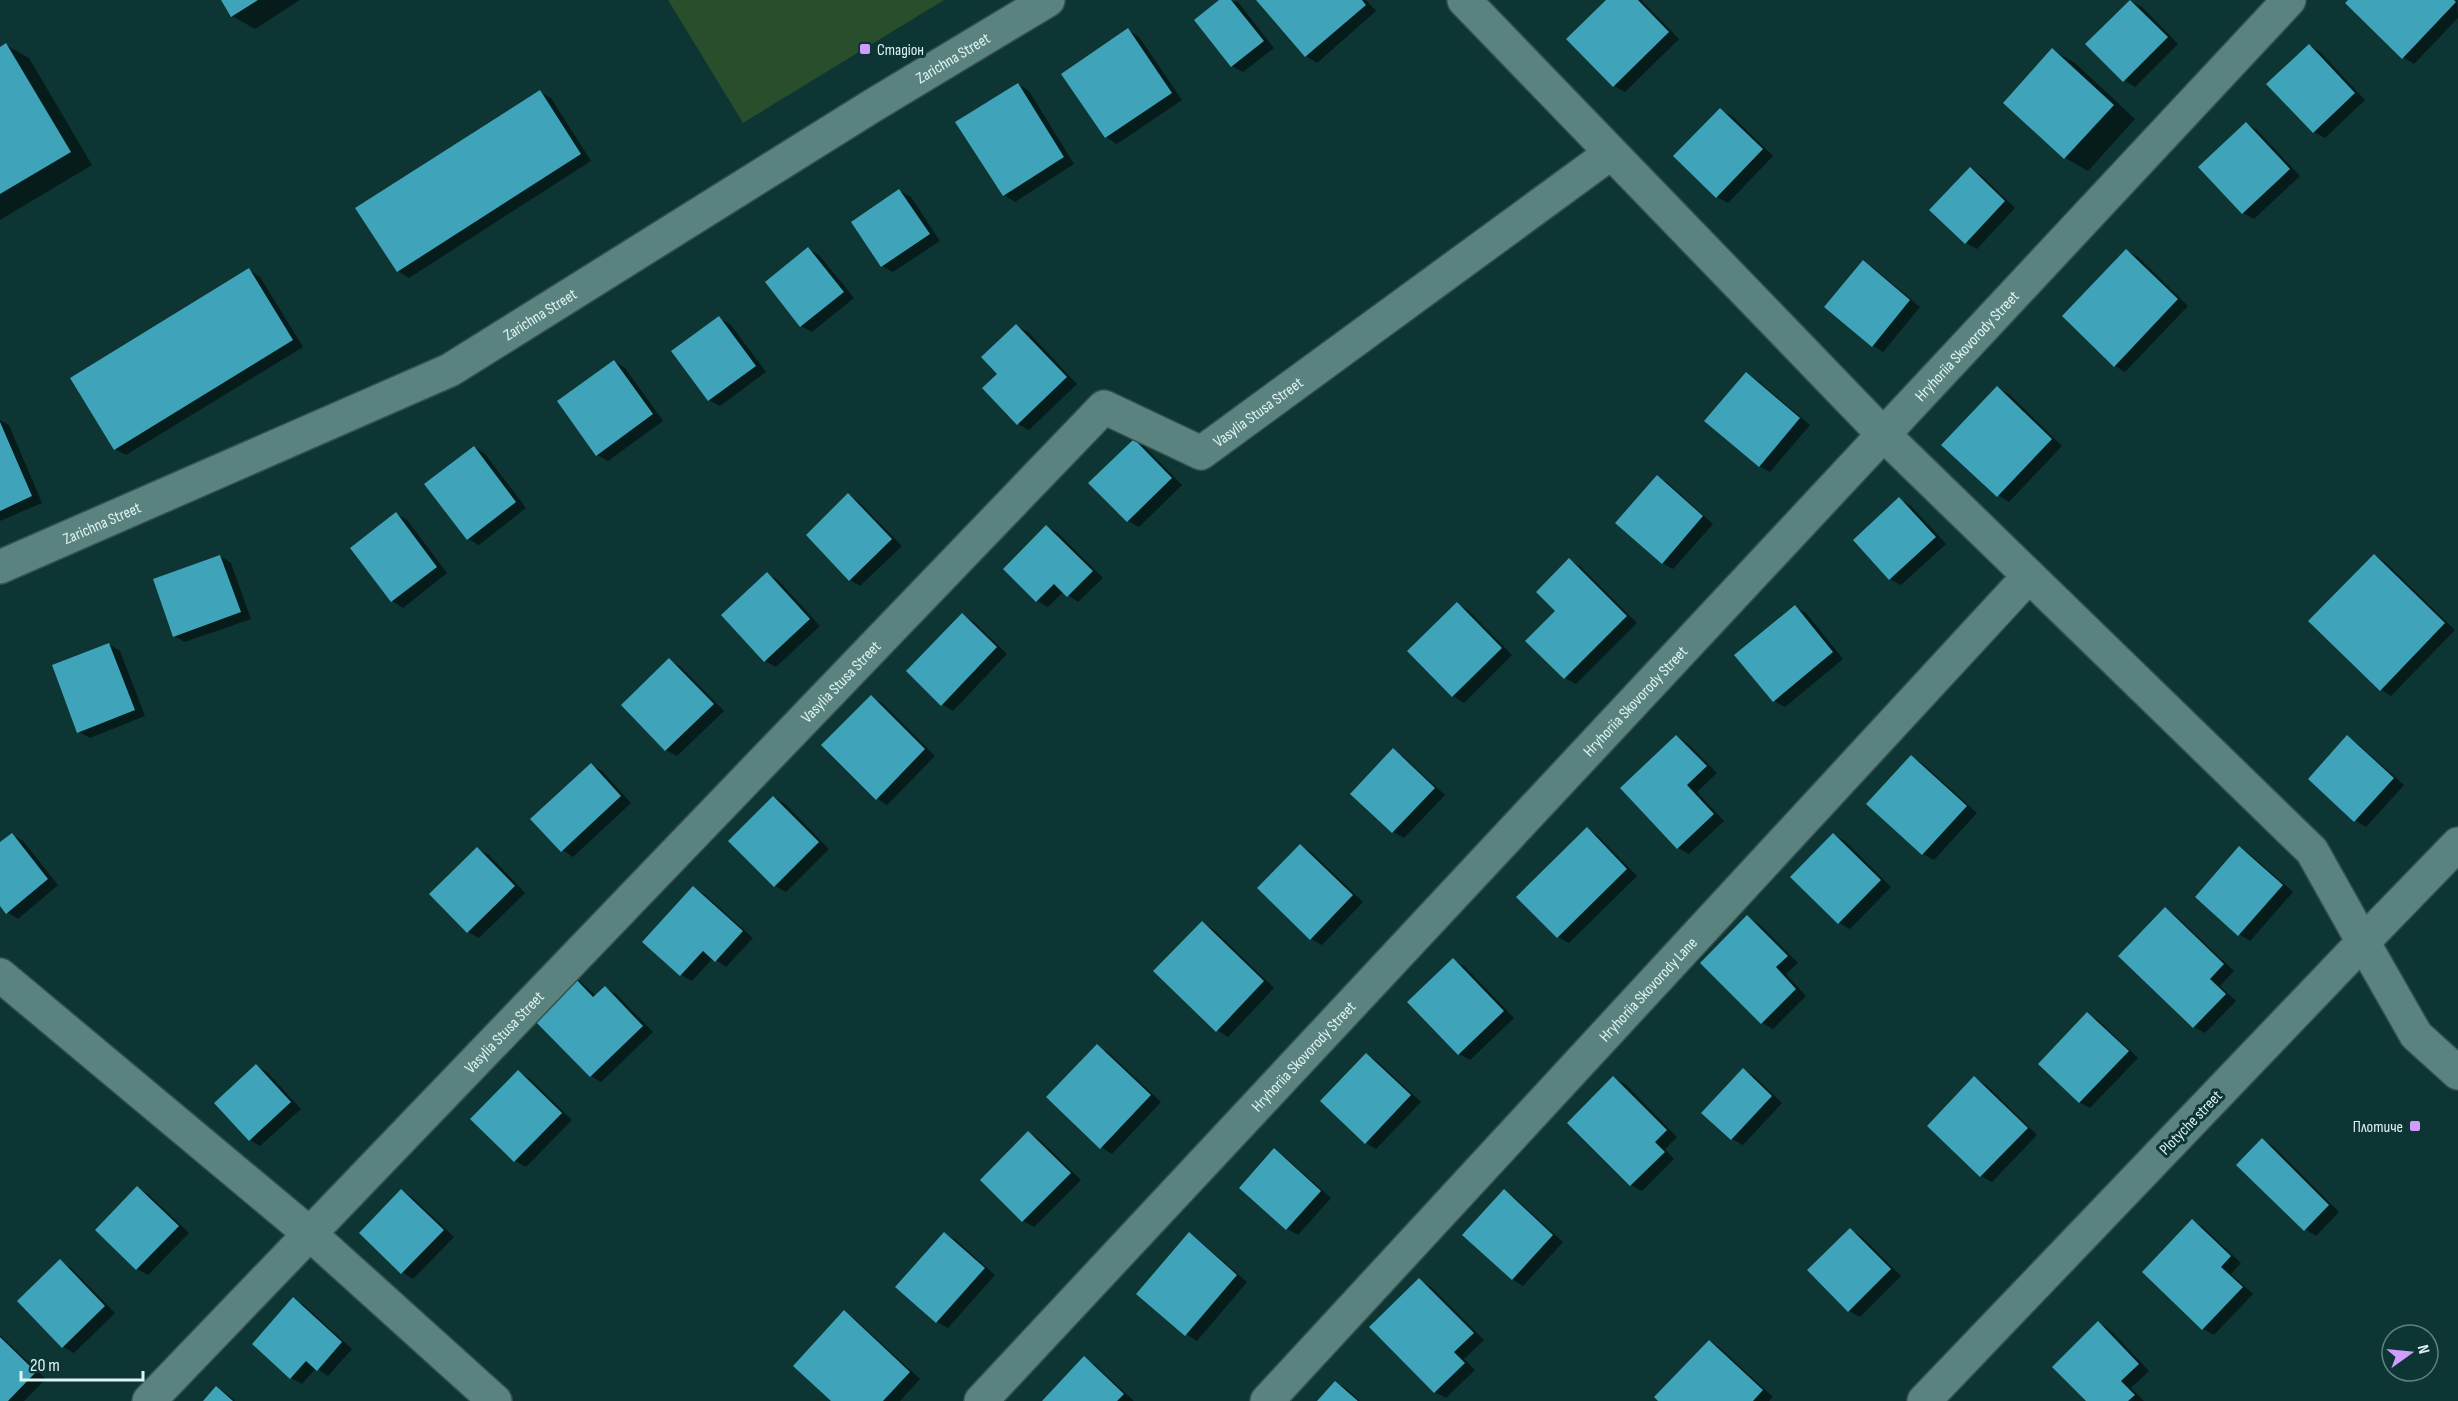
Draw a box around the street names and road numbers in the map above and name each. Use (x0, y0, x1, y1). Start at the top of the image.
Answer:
street label: Zarichna Street (913, 29, 994, 88)
street label: Zarichna Street (500, 285, 581, 345)
street label: Hryhoriia Skovorody Street (1911, 287, 2024, 406)
street label: Vasylia Stusa Street (1210, 374, 1307, 452)
street label: Zarichna Street (61, 498, 144, 549)
street label: Vasylia Stusa Street (798, 637, 885, 727)
street label: Hryhoriia Skovorody Street (1580, 643, 1692, 761)
street label: Hryhoriia Skovorody Lane (1596, 934, 1702, 1046)
street label: Vasylia Stusa Street (461, 988, 549, 1078)
street label: Hryhoriia Skovorody Street (1248, 998, 1360, 1116)
street label: Plotyche street (2156, 1087, 2227, 1159)

